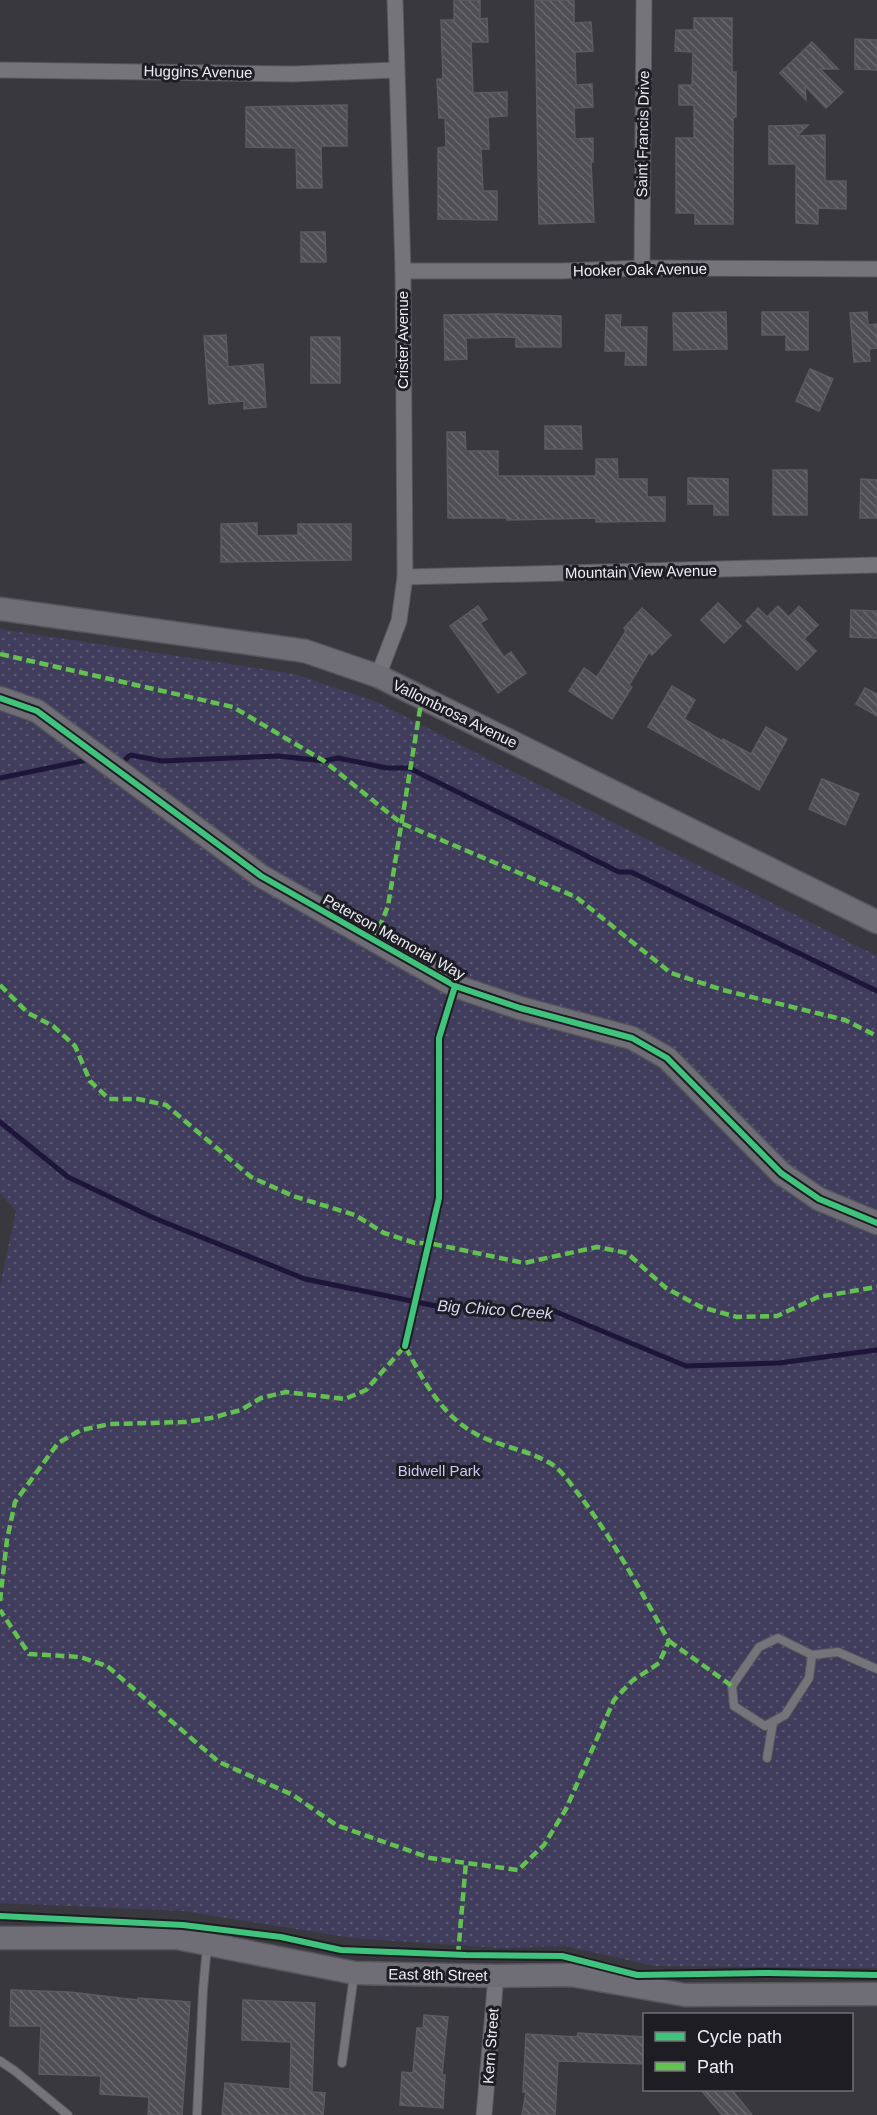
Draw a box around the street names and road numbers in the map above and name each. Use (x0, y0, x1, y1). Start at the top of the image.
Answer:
street label: Huggins Avenue (143, 62, 253, 81)
street label: Saint Francis Drive (633, 71, 652, 197)
street label: Hooker Oak Avenue (573, 260, 707, 279)
street label: Crister Avenue (394, 291, 411, 389)
street label: Mountain View Avenue (565, 562, 717, 581)
street label: Vallombrosa Avenue (390, 676, 520, 751)
street label: Peterson Memorial Way (320, 890, 469, 983)
street label: East 8th Street (388, 1965, 489, 1984)
street label: Kern Street (479, 2007, 502, 2084)

